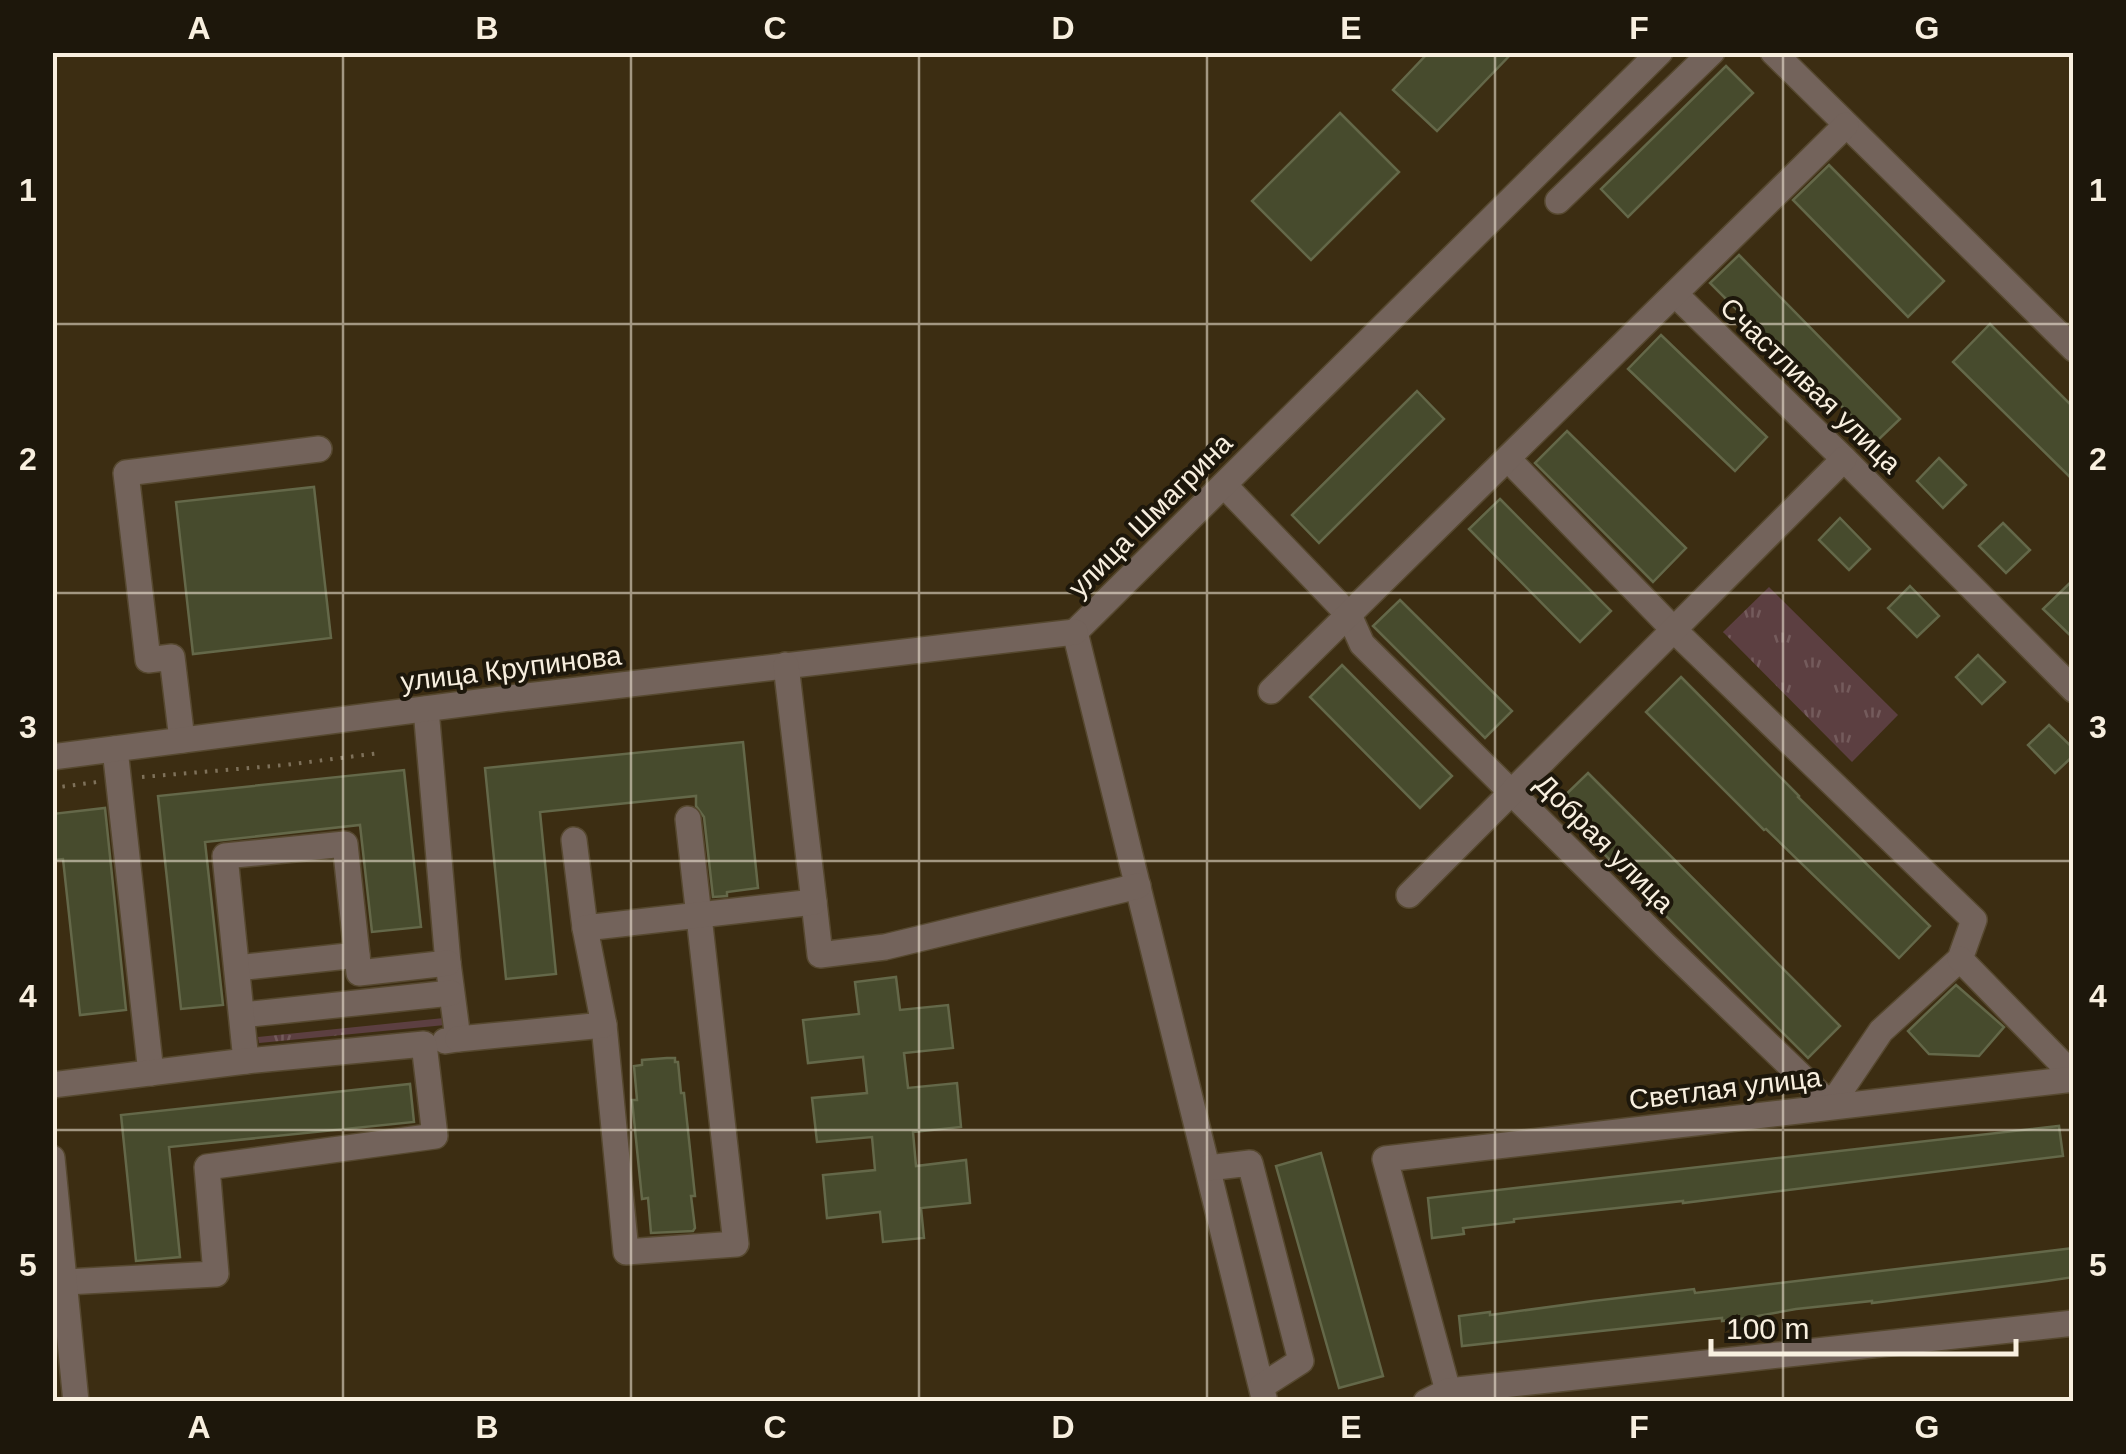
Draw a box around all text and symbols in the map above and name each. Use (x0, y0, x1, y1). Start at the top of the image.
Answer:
text: A (187, 10, 211, 46)
text: B (475, 10, 499, 46)
text: C (763, 10, 787, 46)
text: D (1051, 10, 1075, 46)
text: E (1340, 10, 1362, 46)
text: F (1629, 10, 1649, 46)
text: G (1915, 10, 1939, 46)
text: 1 (19, 172, 37, 208)
text: 1 (2089, 172, 2107, 208)
street label: Счастливая улица (1714, 291, 1907, 480)
street label: улица Шмагрина (1062, 427, 1239, 603)
text: 2 (19, 441, 37, 477)
text: 2 (2089, 441, 2107, 477)
street label: улица Крупинова (399, 640, 624, 697)
text: 3 (19, 709, 37, 745)
text: 3 (2089, 709, 2107, 745)
street label: Добрая улица (1529, 768, 1680, 919)
text: 4 (19, 978, 37, 1014)
text: 4 (2089, 978, 2107, 1014)
street label: Светлая улица (1627, 1061, 1823, 1116)
text: 5 (19, 1247, 37, 1283)
text: 5 (2089, 1247, 2107, 1283)
scale bar (1711, 1294, 2016, 1356)
text: 100 m (1726, 1312, 1809, 1345)
text: A (187, 1409, 211, 1445)
text: B (475, 1409, 499, 1445)
text: C (763, 1409, 787, 1445)
text: D (1051, 1409, 1075, 1445)
text: E (1340, 1409, 1362, 1445)
text: F (1629, 1409, 1649, 1445)
text: G (1915, 1409, 1939, 1445)

